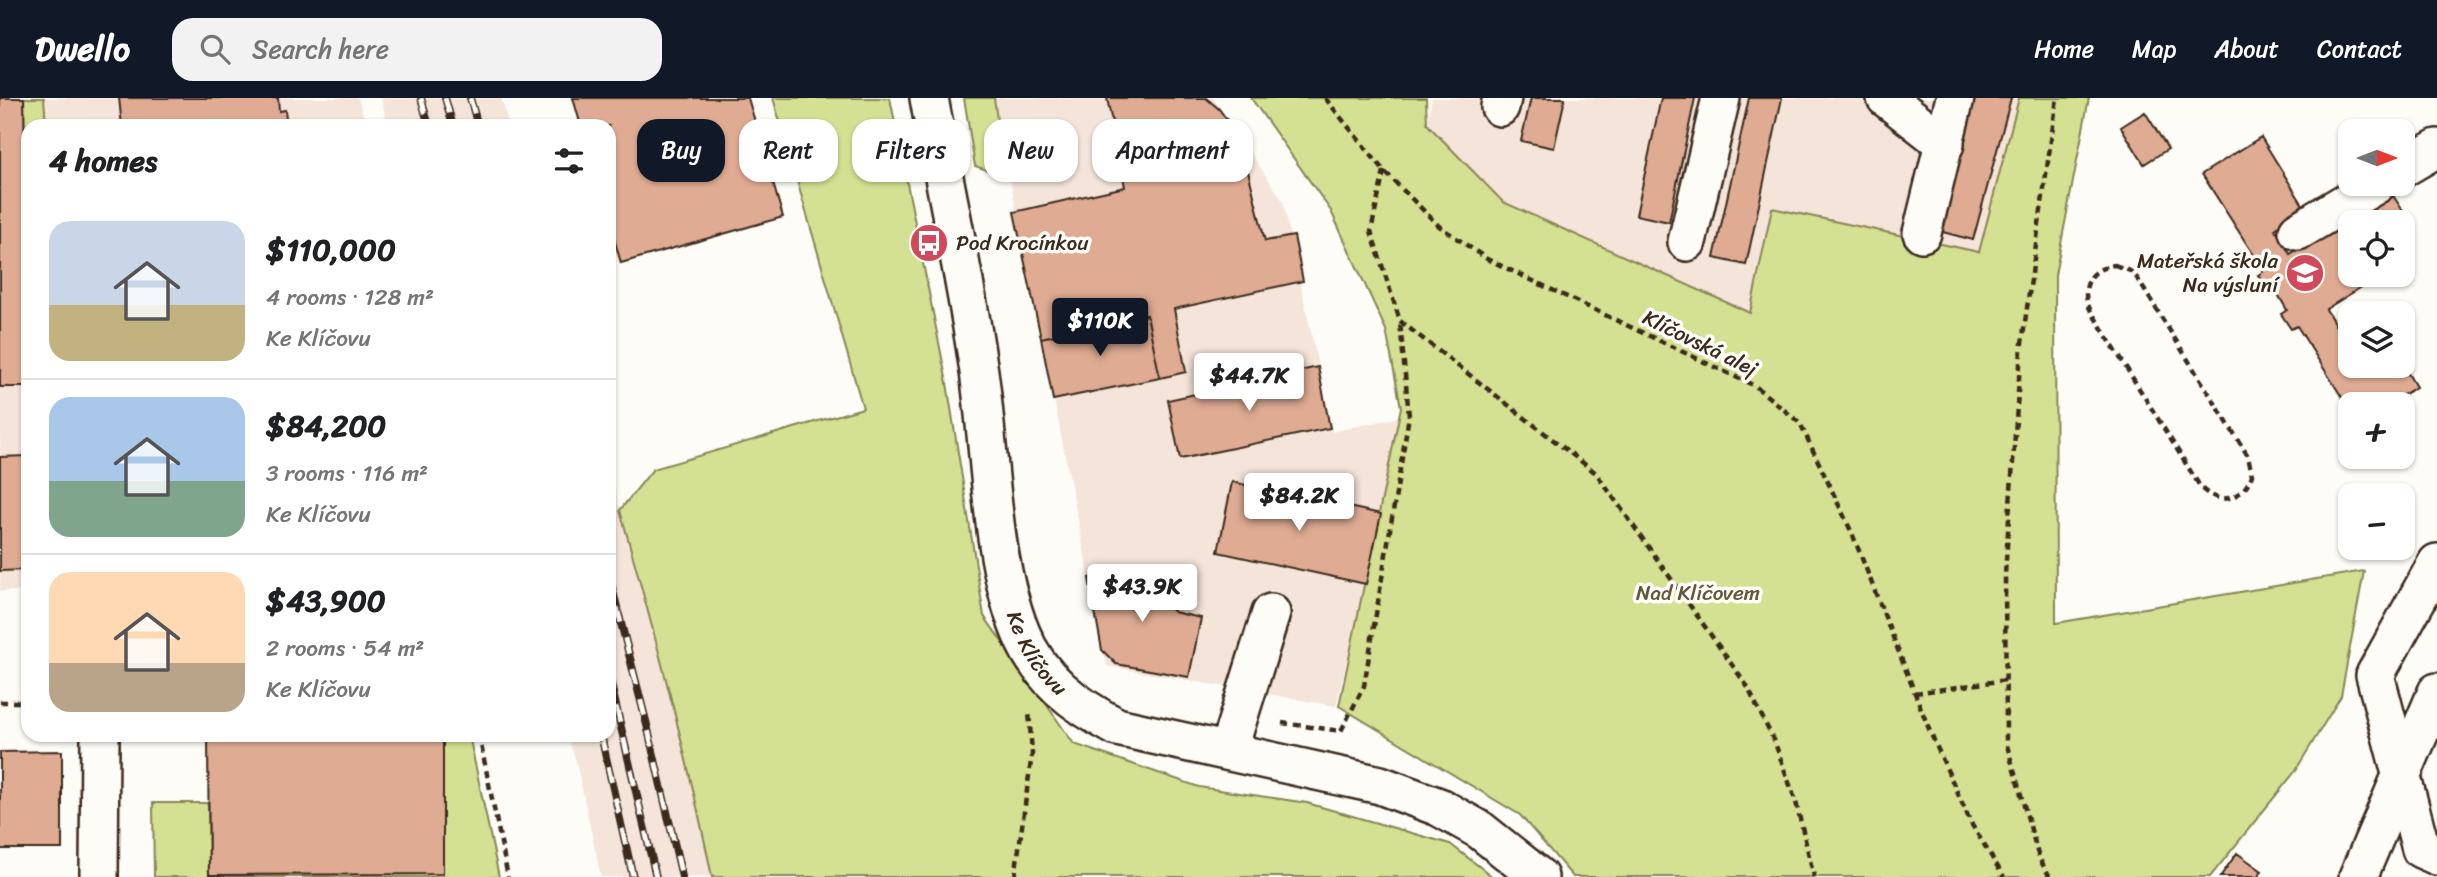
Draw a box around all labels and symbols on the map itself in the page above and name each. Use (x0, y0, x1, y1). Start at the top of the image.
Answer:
north arrow (2338, 119, 2415, 196)
bus stop icon: Pod Krocínkou (908, 222, 950, 264)
place label: Pod Krocínkou (956, 224, 1089, 262)
place label: Mateřská škola Na výsluní (2137, 242, 2280, 304)
school or university icon: Mateřská škola Na výsluní (2284, 252, 2326, 294)
pin: $110K (1051, 299, 1149, 358)
street label: Klíčovská alej (1636, 299, 1765, 388)
pin: $44.7K (1192, 354, 1306, 413)
pin: $84.2K (1242, 474, 1356, 533)
pin: $43.9K (1085, 564, 1199, 624)
park label: Nad Klíčovem (1636, 574, 1760, 612)
street label: Ke Klíčovu (995, 606, 1076, 706)

